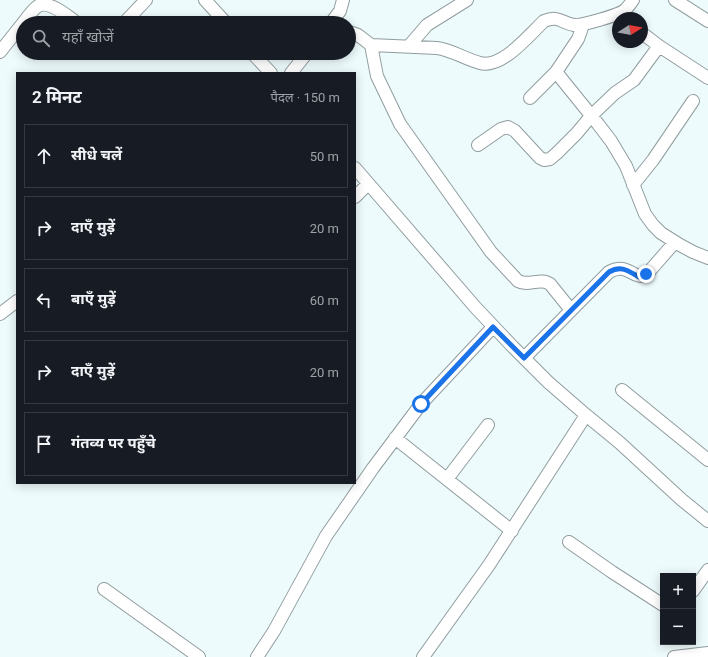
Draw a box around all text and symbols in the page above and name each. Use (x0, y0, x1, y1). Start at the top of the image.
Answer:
north arrow (612, 12, 648, 48)
search box (16, 16, 356, 60)
icon: search (30, 27, 52, 49)
text: यहाँ खोजें (62, 28, 114, 46)
text: 2 मिनट (32, 87, 82, 107)
text: पैदल · 150 m (271, 90, 340, 105)
icon: ahead (33, 145, 55, 167)
text: सीधे चलें (71, 146, 122, 164)
text: 50 m (310, 149, 339, 164)
icon: right (33, 217, 55, 239)
text: दाएँ मुड़ें (71, 218, 115, 236)
text: 20 m (310, 221, 339, 236)
route end (637, 265, 655, 283)
icon: left (33, 289, 55, 311)
text: बाएँ मुड़ें (71, 290, 116, 308)
text: 60 m (310, 293, 339, 308)
icon: right (33, 361, 55, 383)
text: दाएँ मुड़ें (71, 362, 115, 380)
text: 20 m (310, 365, 339, 380)
route start (412, 395, 430, 413)
icon: arrive (33, 433, 55, 455)
text: गंतव्य पर पहुँचे (71, 434, 156, 452)
map controls (660, 573, 696, 645)
button: + (660, 573, 696, 609)
button: − (660, 609, 696, 645)

